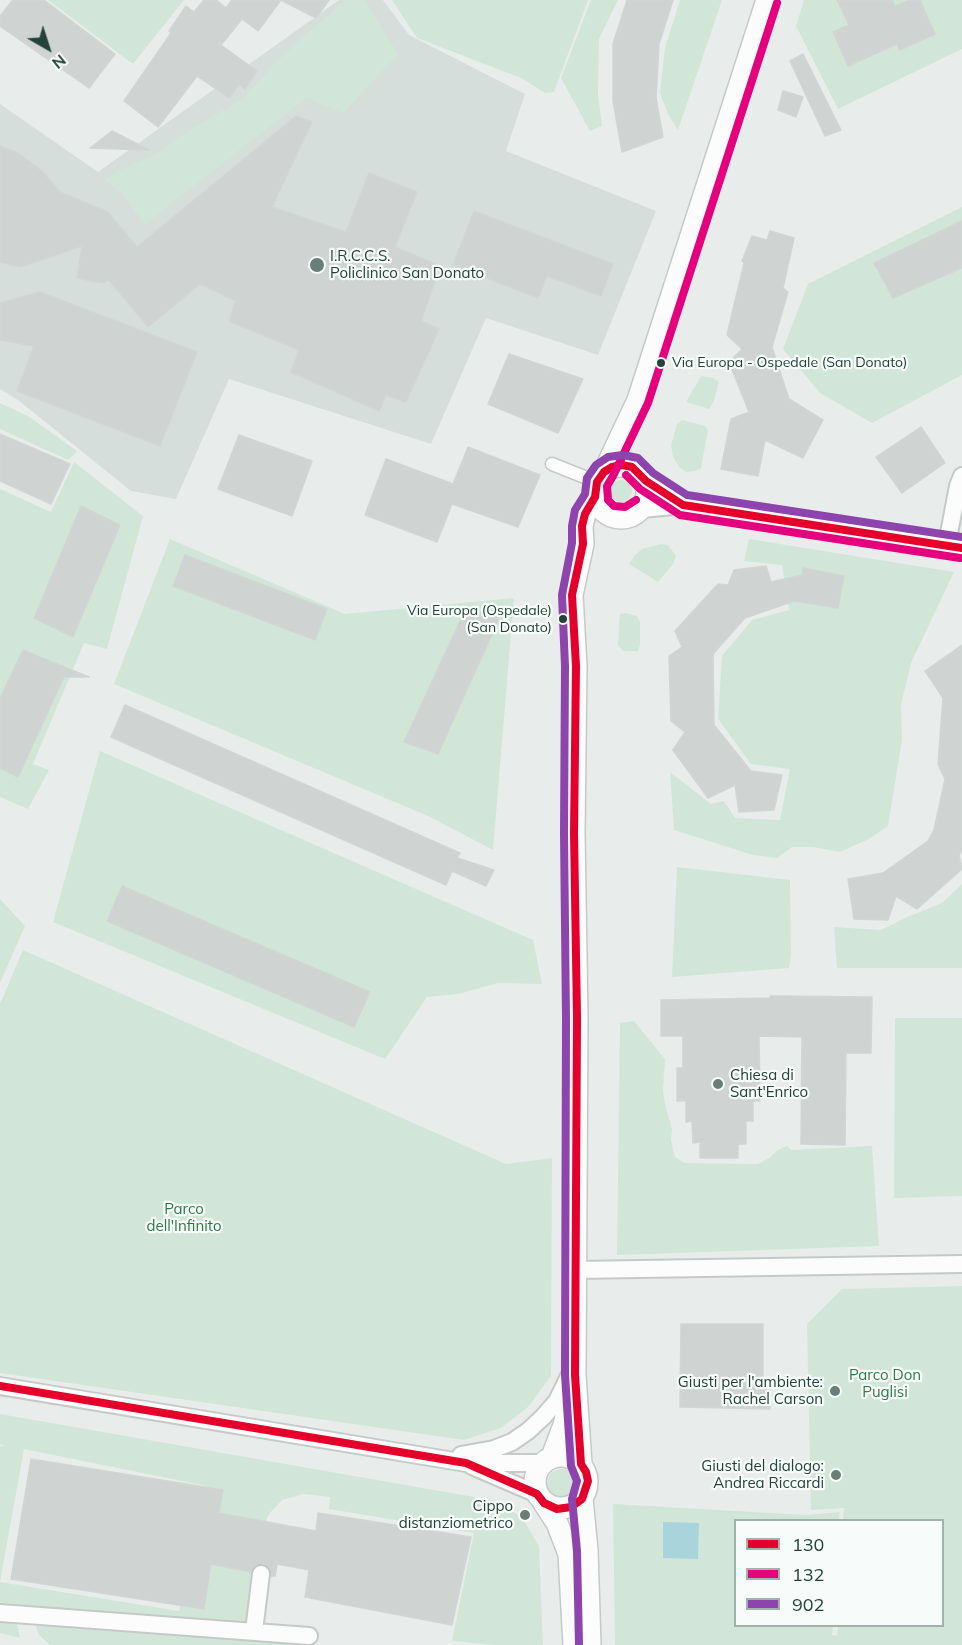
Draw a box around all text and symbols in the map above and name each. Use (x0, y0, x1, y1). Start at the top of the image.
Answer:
north arrow (18, 18, 78, 78)
text: N (48, 50, 70, 74)
place label: I.R.C.C.S. Policlinico San Donato (330, 247, 484, 282)
marker: I.R.C.C.S. Policlinico San Donato (308, 256, 326, 274)
place label: Via Europa - Ospedale (San Donato) (672, 355, 907, 371)
marker: Via Europa - Ospedale (San Donato) (655, 357, 667, 369)
place label: Via Europa (Ospedale) (San Donato) (407, 603, 552, 636)
marker: Via Europa (Ospedale) (San Donato) (557, 613, 569, 625)
place label: Chiesa di Sant'Enrico (730, 1066, 808, 1101)
marker: Chiesa di Sant'Enrico (711, 1077, 725, 1091)
park label: Parco dell'Infinito (147, 1200, 221, 1235)
park label: Parco Don Puglisi (849, 1366, 921, 1401)
place label: Giusti per l'ambiente: Rachel Carson (678, 1373, 823, 1408)
marker: Giusti per l'ambiente: Rachel Carson (828, 1384, 842, 1398)
place label: Giusti del dialogo: Andrea Riccardi (701, 1457, 824, 1492)
marker: Giusti del dialogo: Andrea Riccardi (829, 1468, 843, 1482)
place label: Cippo distanziometrico (399, 1497, 513, 1532)
marker: Cippo distanziometrico (518, 1508, 532, 1522)
legend (734, 1519, 944, 1627)
text: 130 (792, 1533, 824, 1556)
text: 132 (792, 1563, 824, 1586)
text: 902 (792, 1593, 824, 1616)

